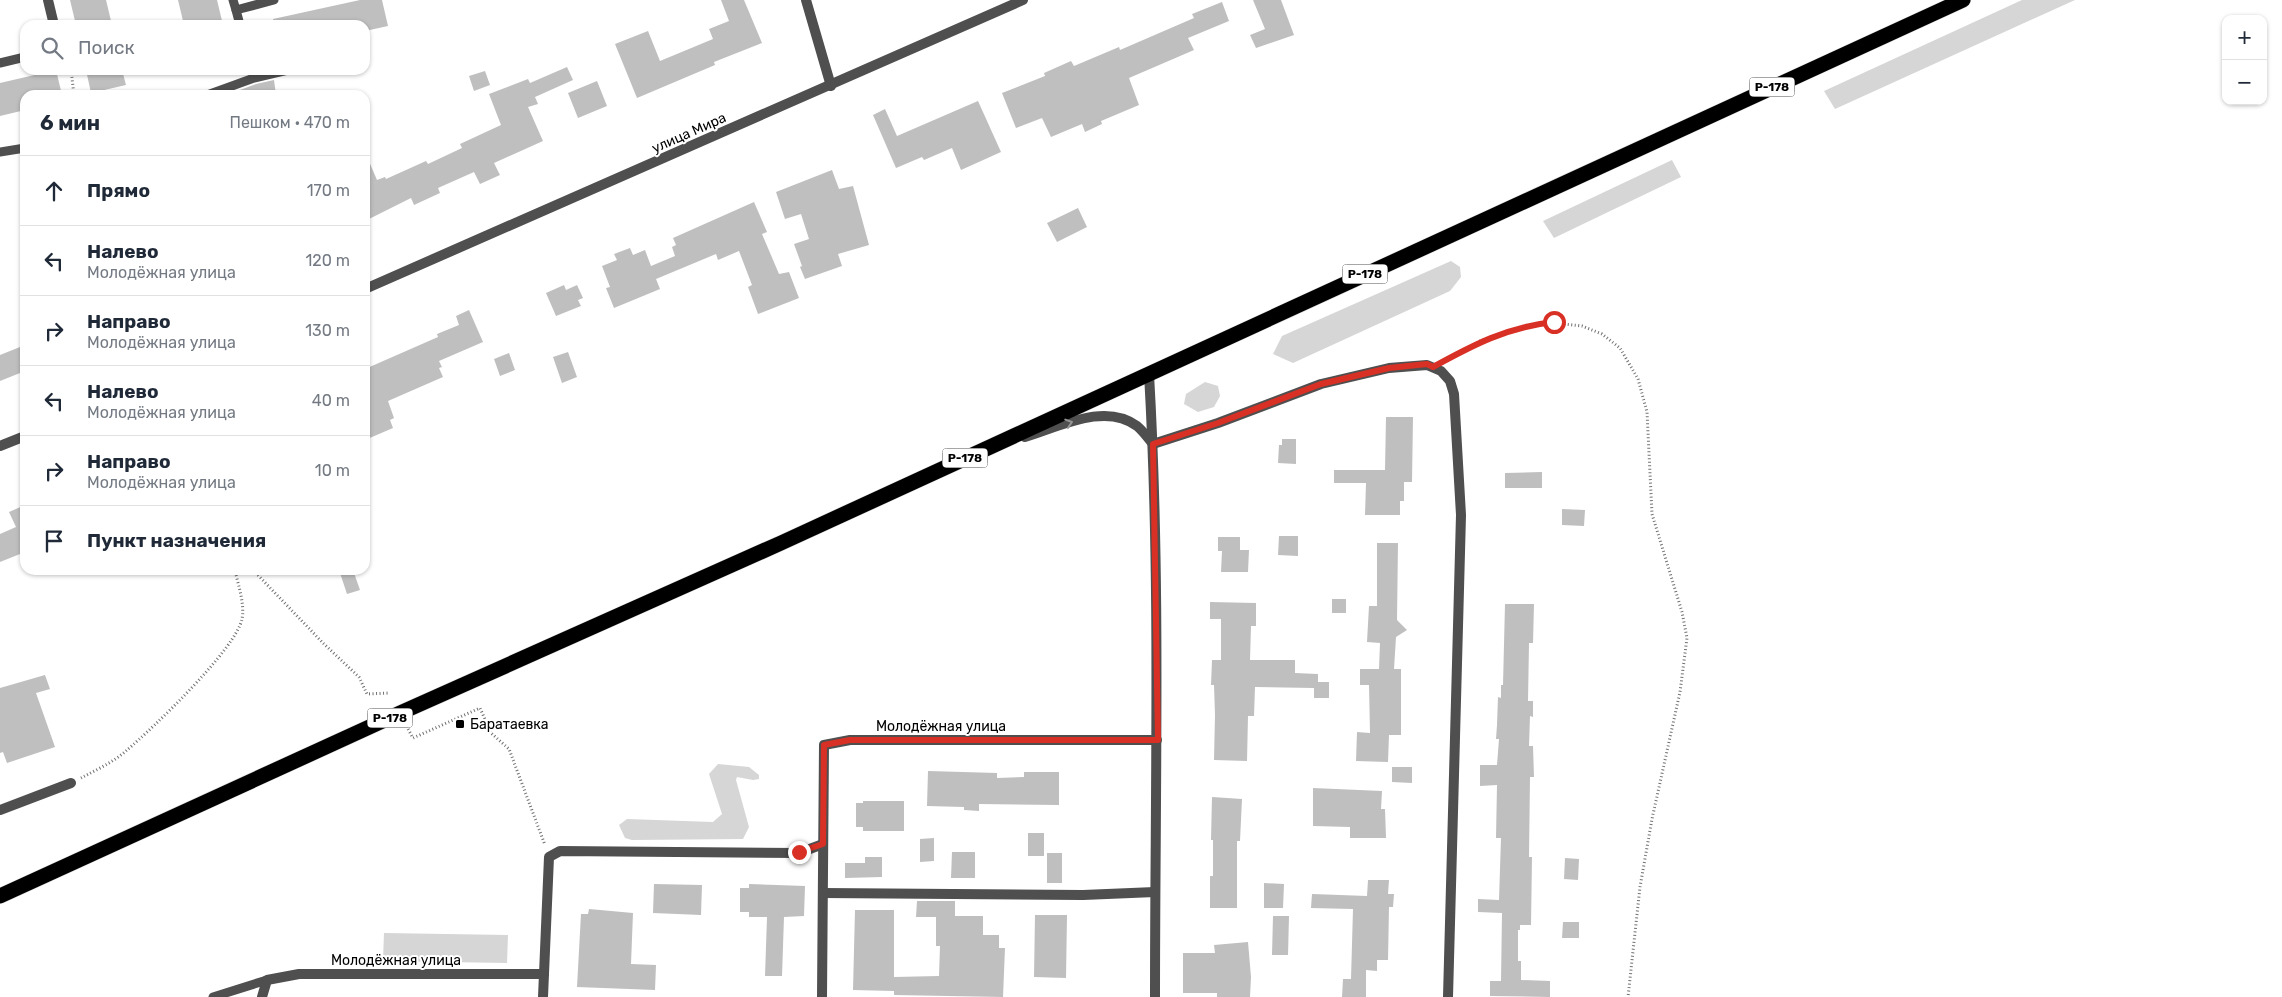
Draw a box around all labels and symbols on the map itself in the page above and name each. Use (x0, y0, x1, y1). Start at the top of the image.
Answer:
road number: Р-178 (1750, 77, 1794, 96)
street label: улица Мира (649, 109, 729, 157)
road number: Р-178 (1342, 264, 1388, 284)
route start (1543, 311, 1566, 334)
one-way arrow (1064, 419, 1072, 429)
road number: Р-178 (942, 448, 988, 468)
road number: Р-178 (368, 708, 412, 728)
place label: Баратаевка (470, 716, 549, 733)
marker: Баратаевка (454, 718, 466, 730)
street label: Молодёжная улица (876, 718, 1006, 735)
route end (788, 841, 811, 864)
street label: Молодёжная улица (331, 952, 461, 969)

